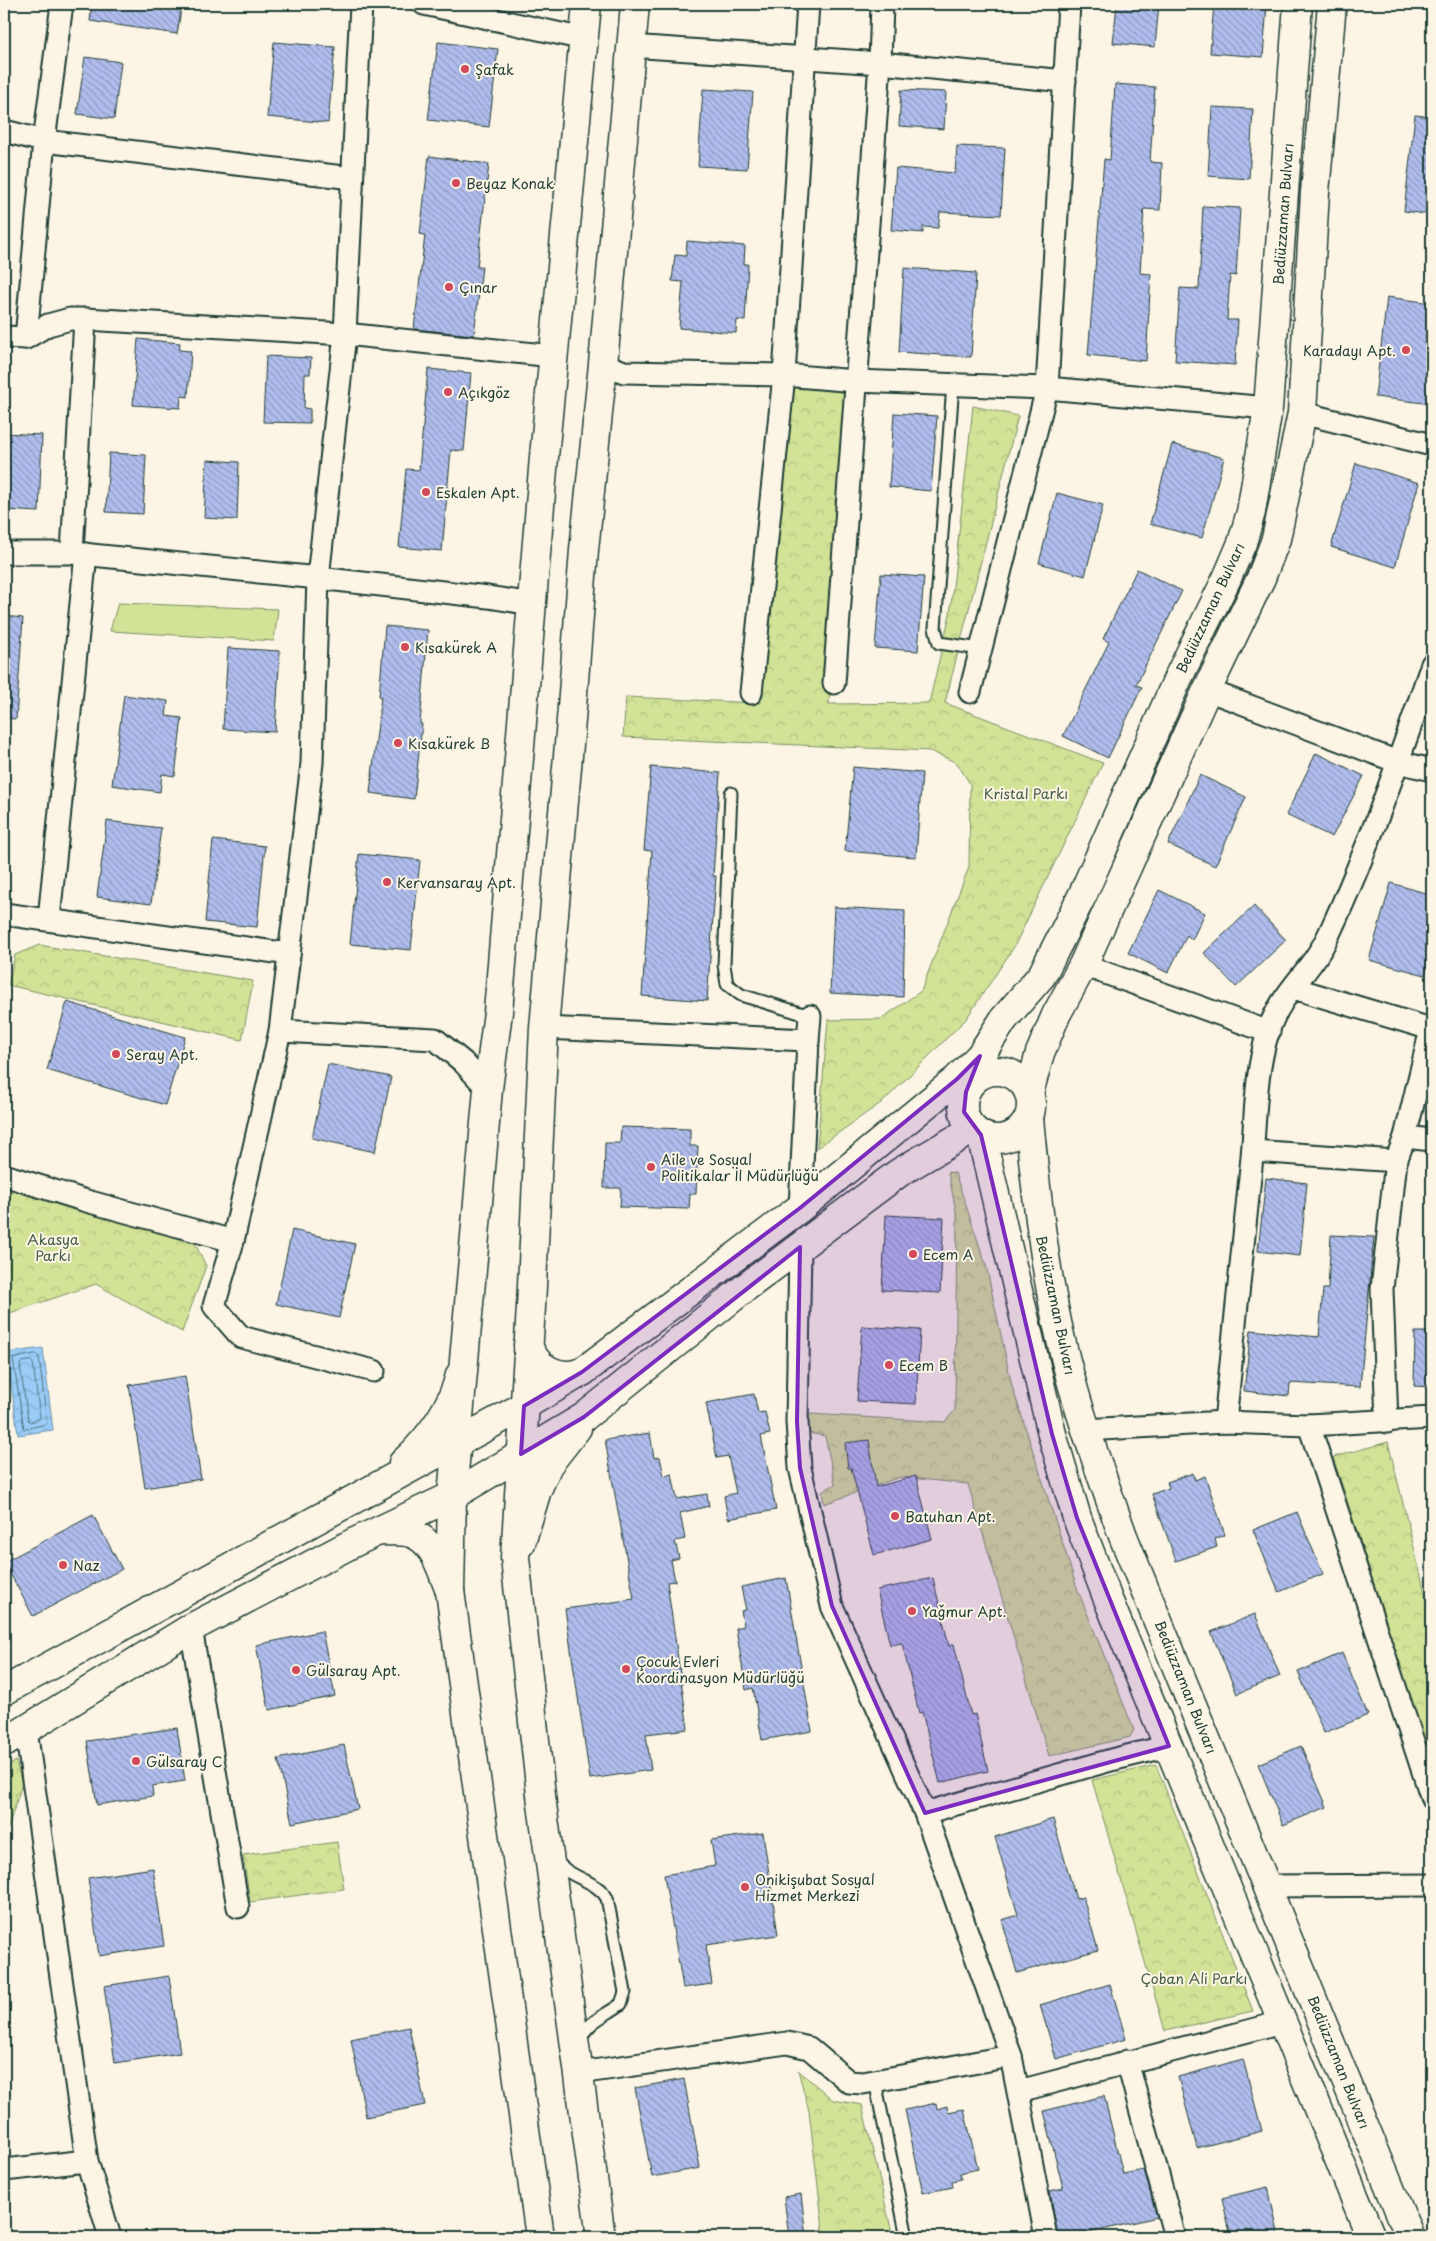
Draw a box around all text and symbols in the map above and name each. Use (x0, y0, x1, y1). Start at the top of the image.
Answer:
place label: Şafak (475, 59, 514, 80)
marker: Şafak (459, 63, 471, 75)
street label: Bediüzzaman Bulvarı (1268, 142, 1298, 286)
place label: Beyaz Konak (466, 173, 555, 194)
marker: Beyaz Konak (450, 177, 462, 189)
place label: Çınar (459, 277, 498, 298)
marker: Çınar (443, 281, 455, 293)
place label: Karadayı Apt. (1303, 340, 1396, 361)
marker: Karadayı Apt. (1400, 344, 1412, 356)
place label: Açıkgöz (458, 382, 510, 403)
marker: Açıkgöz (442, 386, 454, 398)
place label: Eskalen Apt. (436, 482, 520, 503)
marker: Eskalen Apt. (420, 486, 432, 498)
street label: Bediüzzaman Bulvarı (1171, 539, 1249, 677)
place label: Kısakürek A (415, 637, 497, 658)
marker: Kısakürek A (399, 641, 411, 653)
place label: Kısakürek B (408, 733, 490, 754)
marker: Kısakürek B (392, 737, 404, 749)
park label: Kristal Parkı (984, 783, 1068, 804)
place label: Kervansaray Apt. (397, 872, 516, 893)
marker: Kervansaray Apt. (381, 876, 393, 888)
place label: Seray Apt. (126, 1044, 198, 1065)
marker: Seray Apt. (110, 1048, 122, 1060)
place label: Aile ve Sosyal Politikalar İl Müdürlüğü (661, 1149, 819, 1186)
marker: Aile ve Sosyal Politikalar İl Müdürlüğü (645, 1161, 657, 1173)
park label: Akasya Parkı (27, 1229, 79, 1266)
street label: Bediüzzaman Bulvarı (1031, 1233, 1081, 1377)
place label: Ecem A (923, 1244, 974, 1265)
marker: Ecem A (907, 1248, 919, 1260)
place label: Ecem B (899, 1355, 948, 1376)
marker: Ecem B (883, 1359, 895, 1371)
place label: Batuhan Apt. (905, 1506, 996, 1527)
marker: Batuhan Apt. (889, 1510, 901, 1522)
place label: Naz (73, 1555, 100, 1576)
marker: Naz (57, 1559, 69, 1571)
place label: Yağmur Apt. (922, 1601, 1006, 1622)
marker: Yağmur Apt. (906, 1605, 918, 1617)
street label: Bediüzzaman Bulvarı (1150, 1617, 1222, 1757)
place label: Çocuk Evleri Koordinasyon Müdürlüğü (636, 1651, 805, 1688)
place label: Gülsaray Apt. (306, 1660, 401, 1681)
marker: Çocuk Evleri Koordinasyon Müdürlüğü (620, 1663, 632, 1675)
marker: Gülsaray Apt. (290, 1664, 302, 1676)
place label: Gülsaray C (146, 1751, 223, 1772)
marker: Gülsaray C (130, 1755, 142, 1767)
place label: Onikişubat Sosyal Hizmet Merkezi (755, 1869, 875, 1906)
marker: Onikişubat Sosyal Hizmet Merkezi (739, 1881, 751, 1893)
park label: Çoban Ali Parkı (1141, 1968, 1247, 1989)
street label: Bediüzzaman Bulvarı (1303, 1992, 1375, 2132)

